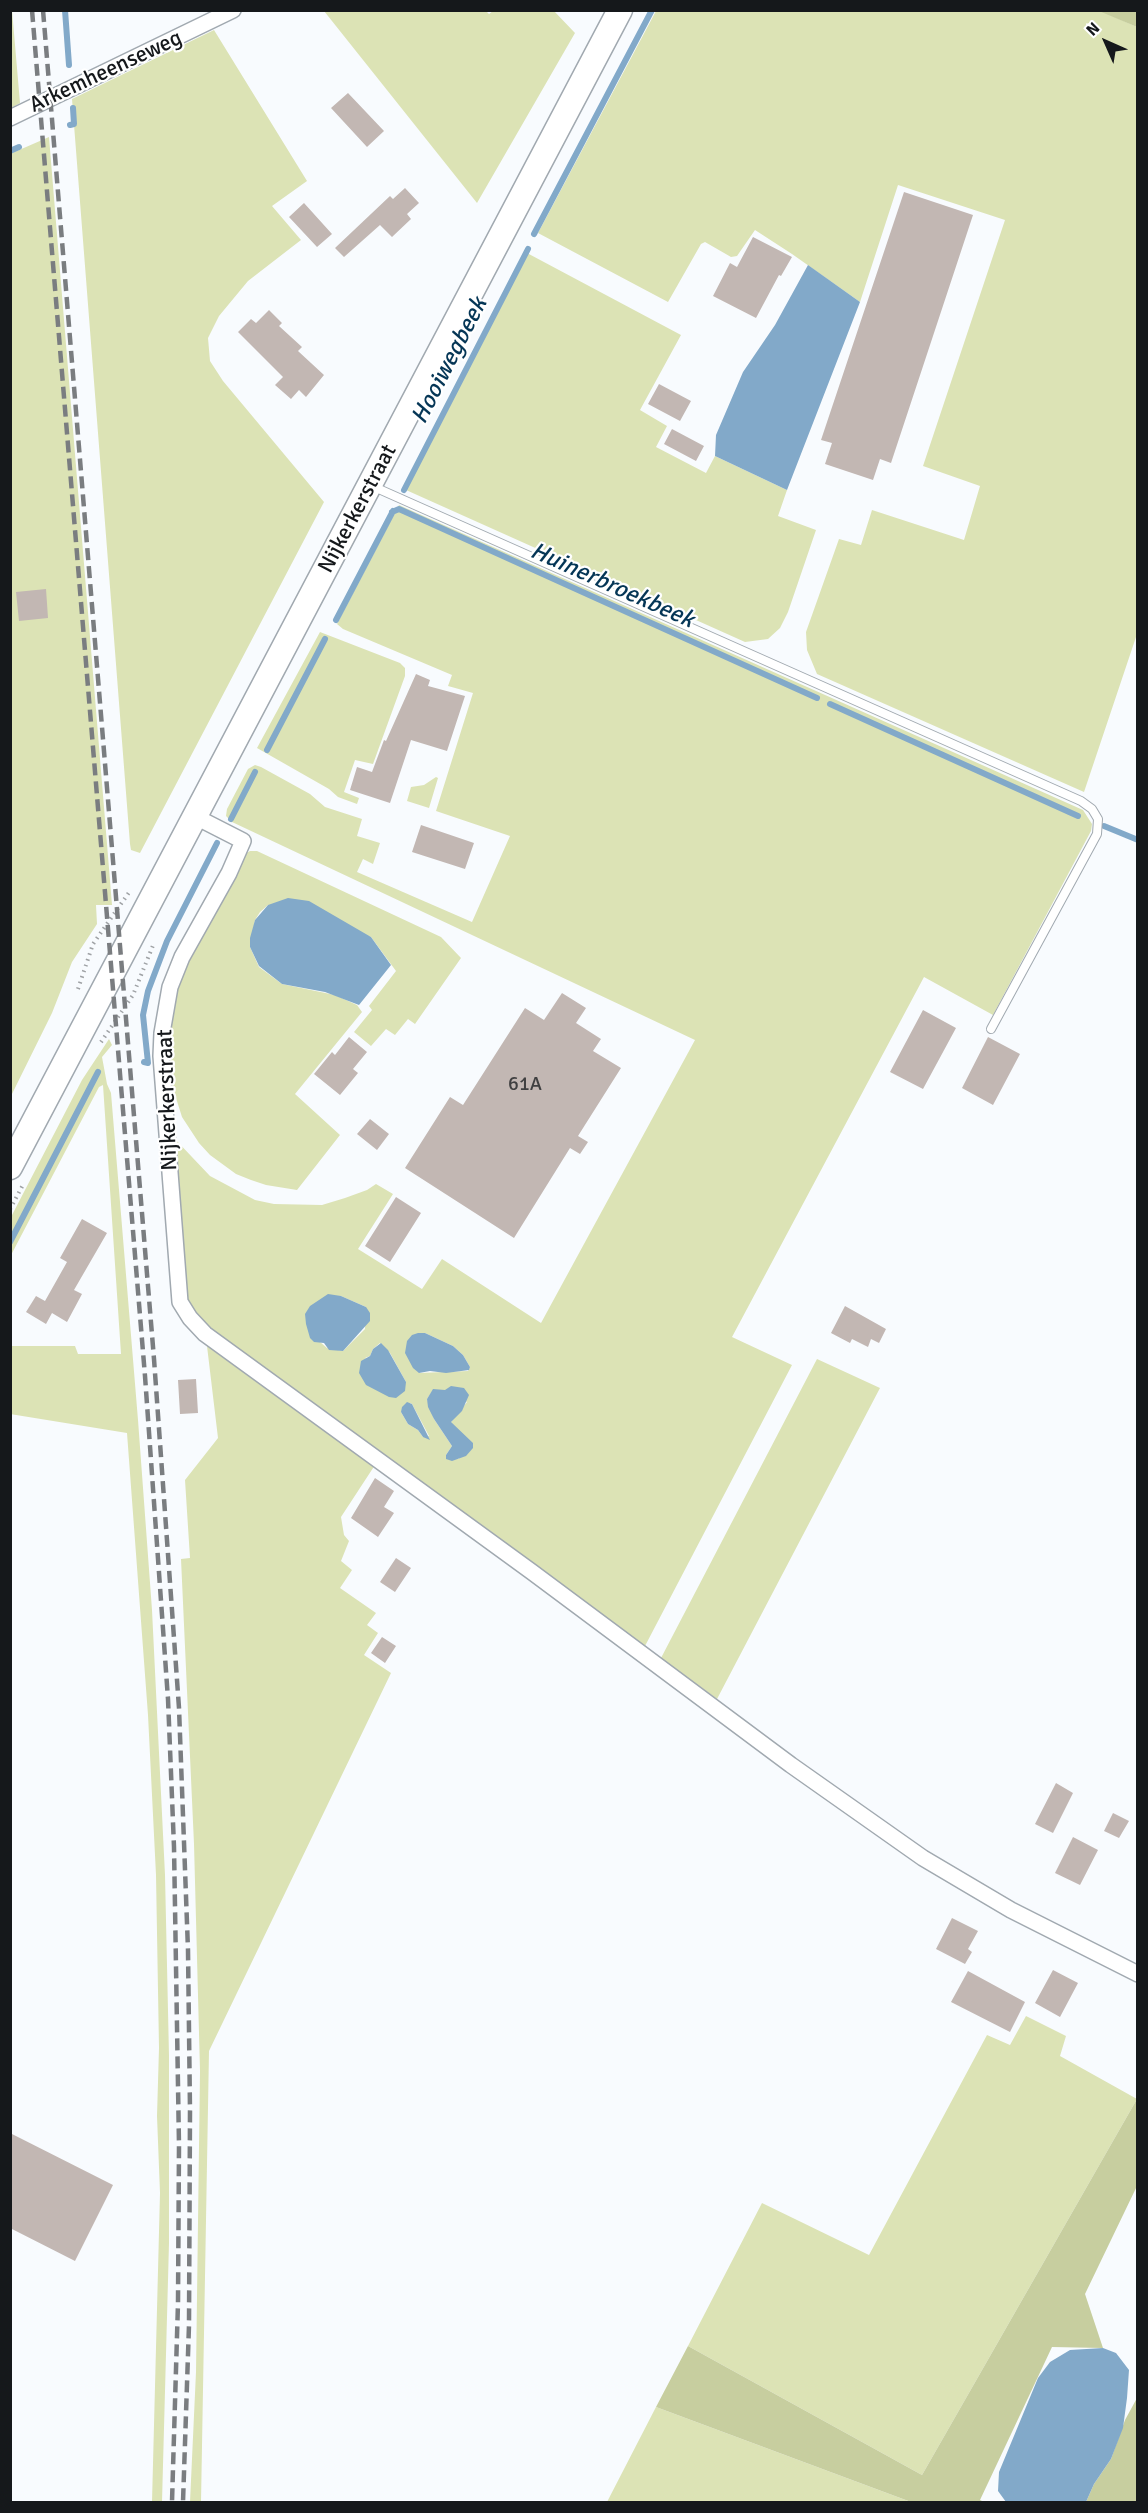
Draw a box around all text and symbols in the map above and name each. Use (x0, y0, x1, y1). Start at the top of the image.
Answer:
north arrow (1076, 12, 1136, 72)
text: N (1082, 18, 1104, 40)
street label: Arkemheenseweg (26, 25, 186, 119)
water label: Hooiwegbeek (406, 293, 494, 429)
street label: Nijkerkerstraat (313, 440, 403, 578)
water label: Huinerbroekbeek (526, 537, 698, 635)
street label: Nijkerkerstraat (152, 1029, 184, 1171)
house number: 61A (508, 1073, 542, 1097)

